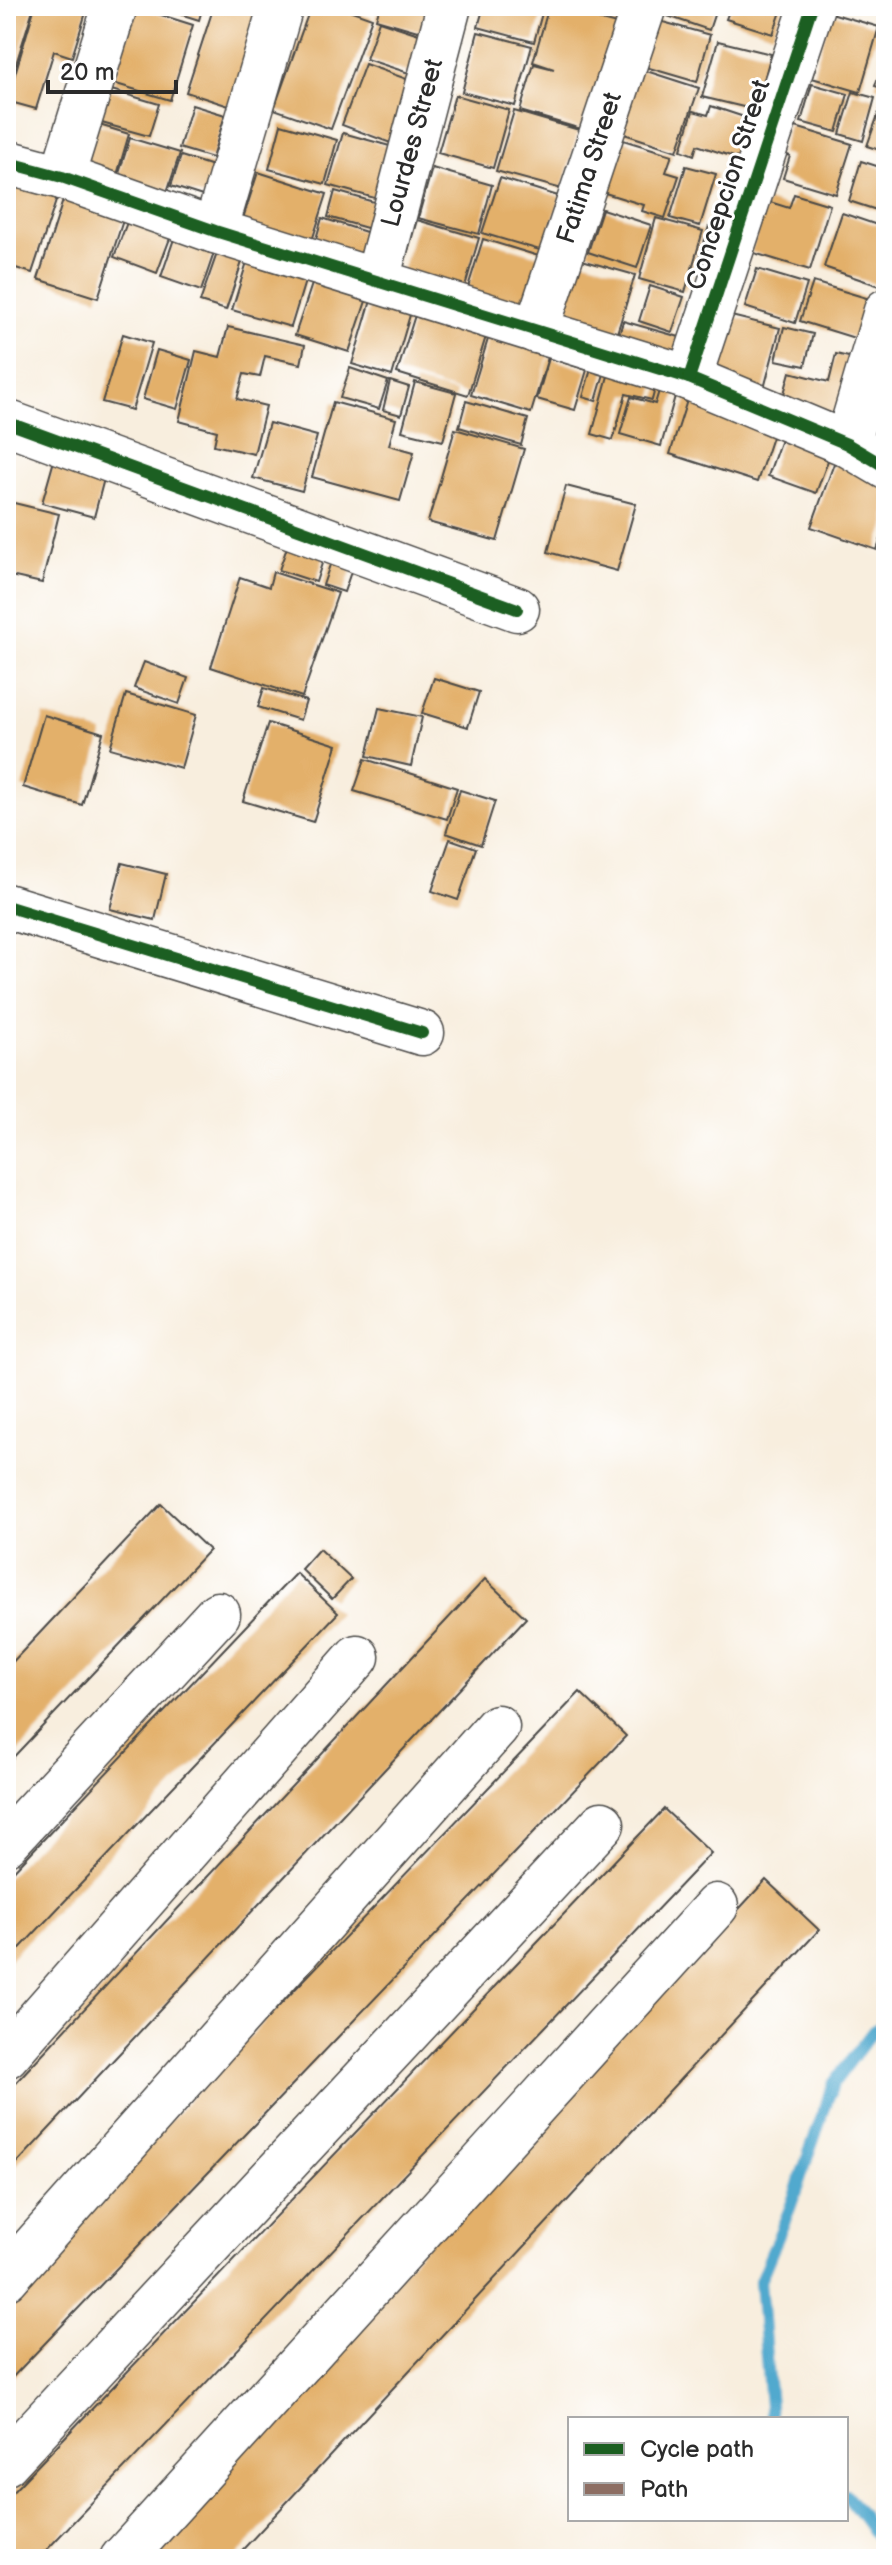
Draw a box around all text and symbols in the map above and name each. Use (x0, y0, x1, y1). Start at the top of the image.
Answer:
scale bar (48, 44, 176, 94)
street label: Lourdes Street (376, 55, 450, 231)
text: 20 m (60, 58, 115, 87)
street label: Concepcion Street (680, 76, 778, 294)
street label: Fatima Street (551, 88, 629, 248)
legend (568, 2417, 848, 2521)
text: Cycle path (640, 2435, 754, 2464)
text: Path (640, 2475, 688, 2504)

